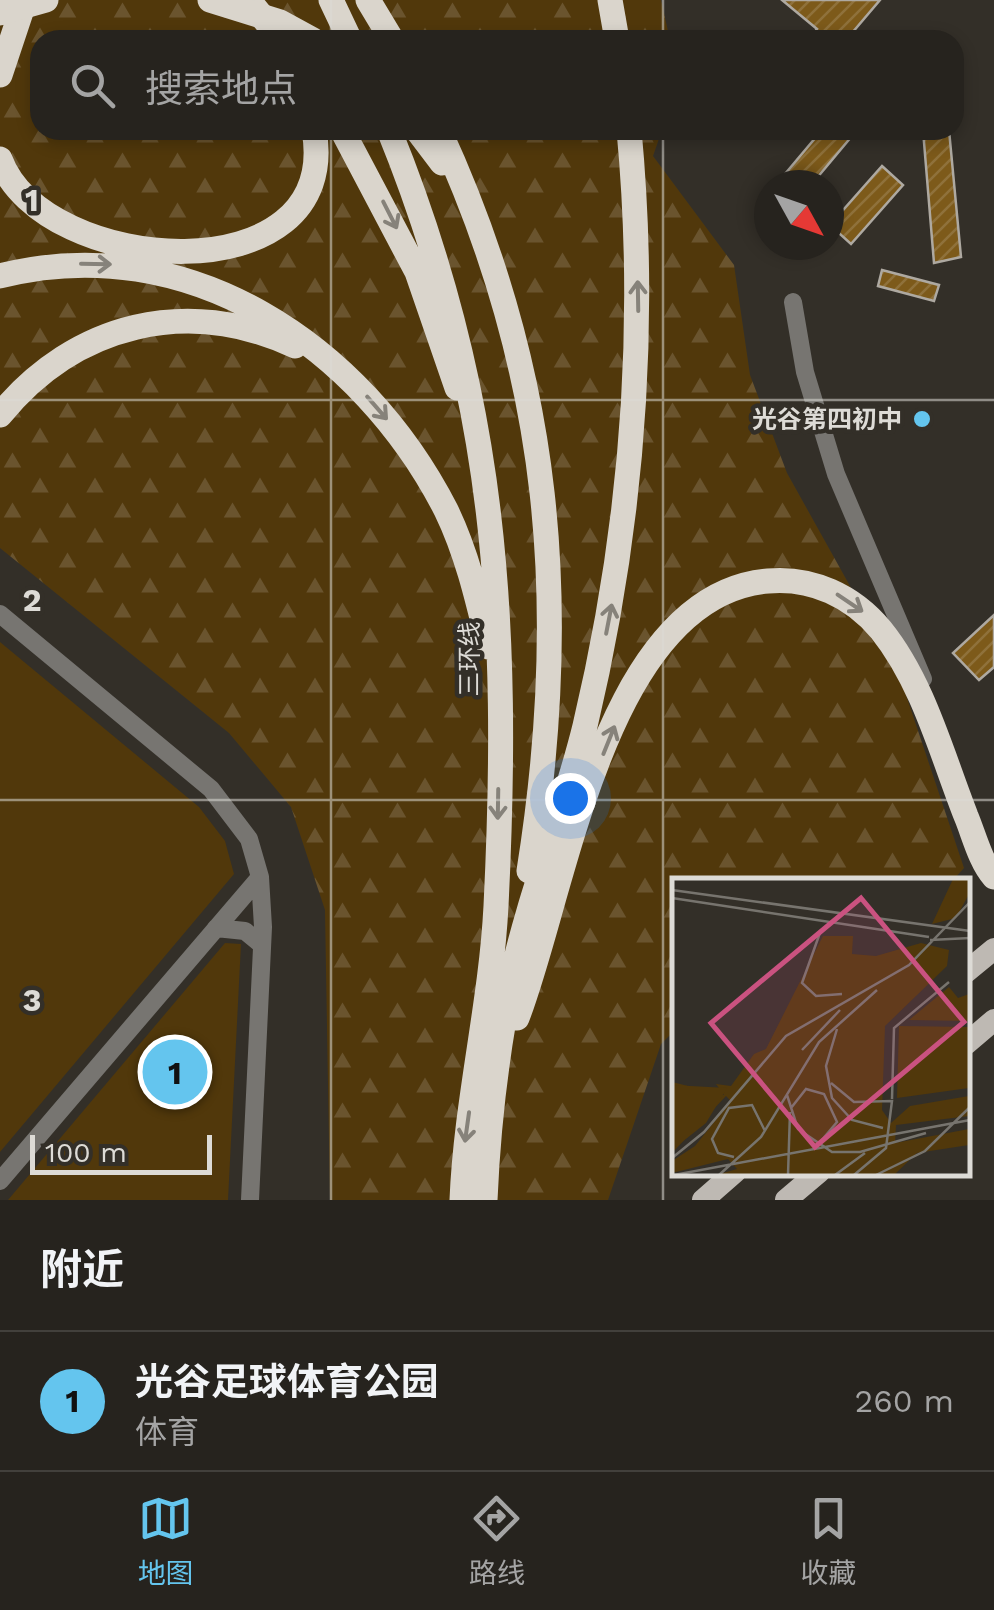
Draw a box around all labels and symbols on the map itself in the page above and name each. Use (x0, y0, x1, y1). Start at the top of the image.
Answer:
north arrow (754, 170, 844, 260)
text: 1 (25, 181, 39, 219)
one-way arrow (381, 200, 400, 229)
one-way arrow (80, 255, 112, 274)
one-way arrow (628, 280, 648, 312)
one-way arrow (366, 395, 389, 420)
place label: 光谷第四初中 (752, 405, 902, 434)
marker: 光谷第四初中 (911, 408, 933, 430)
text: 2 (22, 581, 42, 619)
one-way arrow (835, 592, 863, 613)
one-way arrow (600, 603, 619, 635)
street label: 三环线 (455, 621, 484, 697)
one-way arrow (601, 726, 619, 756)
your location (545, 773, 596, 824)
one-way arrow (488, 787, 507, 819)
inset map (672, 878, 969, 1175)
text: 3 (23, 981, 41, 1019)
pin: 1 (142, 1034, 208, 1110)
one-way arrow (457, 1110, 476, 1143)
scale bar (30, 1130, 212, 1174)

